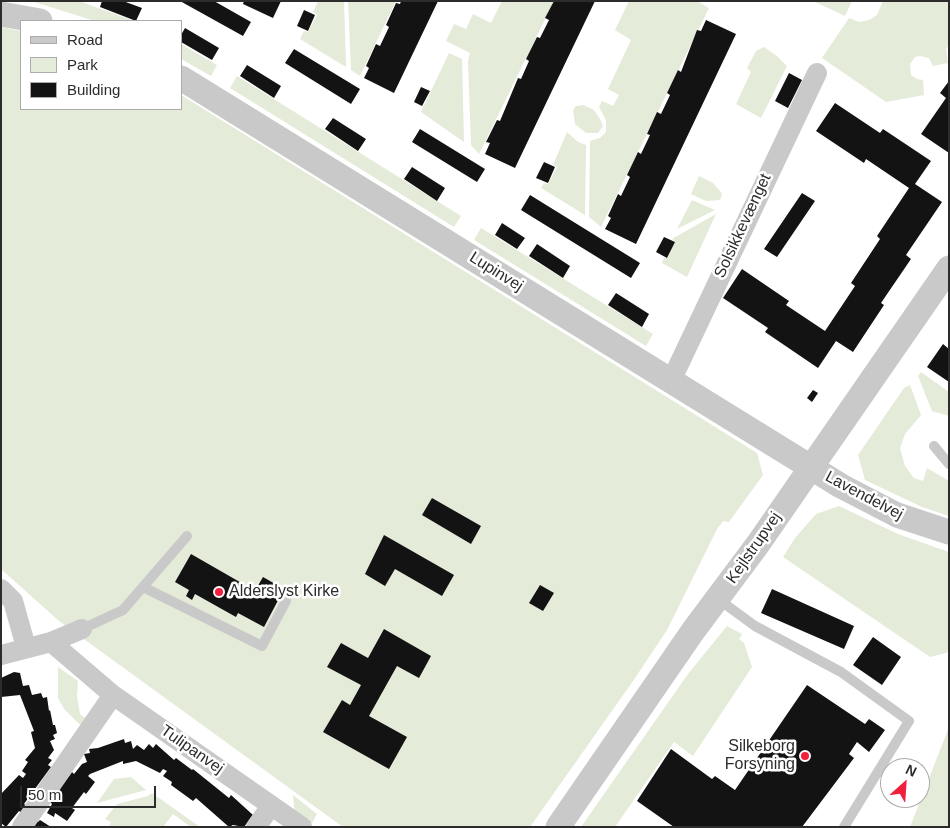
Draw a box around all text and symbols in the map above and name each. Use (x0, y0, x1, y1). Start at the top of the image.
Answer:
legend (20, 20, 182, 110)
text: Road (67, 31, 103, 48)
text: Park (67, 56, 98, 73)
text: Building (67, 81, 120, 98)
street label: Solsikkevænget (710, 171, 776, 281)
street label: Lupinvej (466, 248, 526, 296)
street label: Lavendelvej (822, 467, 906, 525)
street label: Kejlstrupvej (722, 509, 786, 587)
place label: Alderslyst Kirke (229, 582, 339, 602)
marker: Alderslyst Kirke (213, 586, 225, 598)
street label: Tulipanvej (157, 721, 227, 779)
place label: Silkeborg Forsyning (725, 737, 795, 775)
marker: Silkeborg Forsyning (799, 750, 811, 762)
north arrow (880, 758, 930, 808)
text: N (903, 761, 919, 780)
scale bar (22, 776, 159, 808)
text: 50 m (28, 786, 61, 803)

